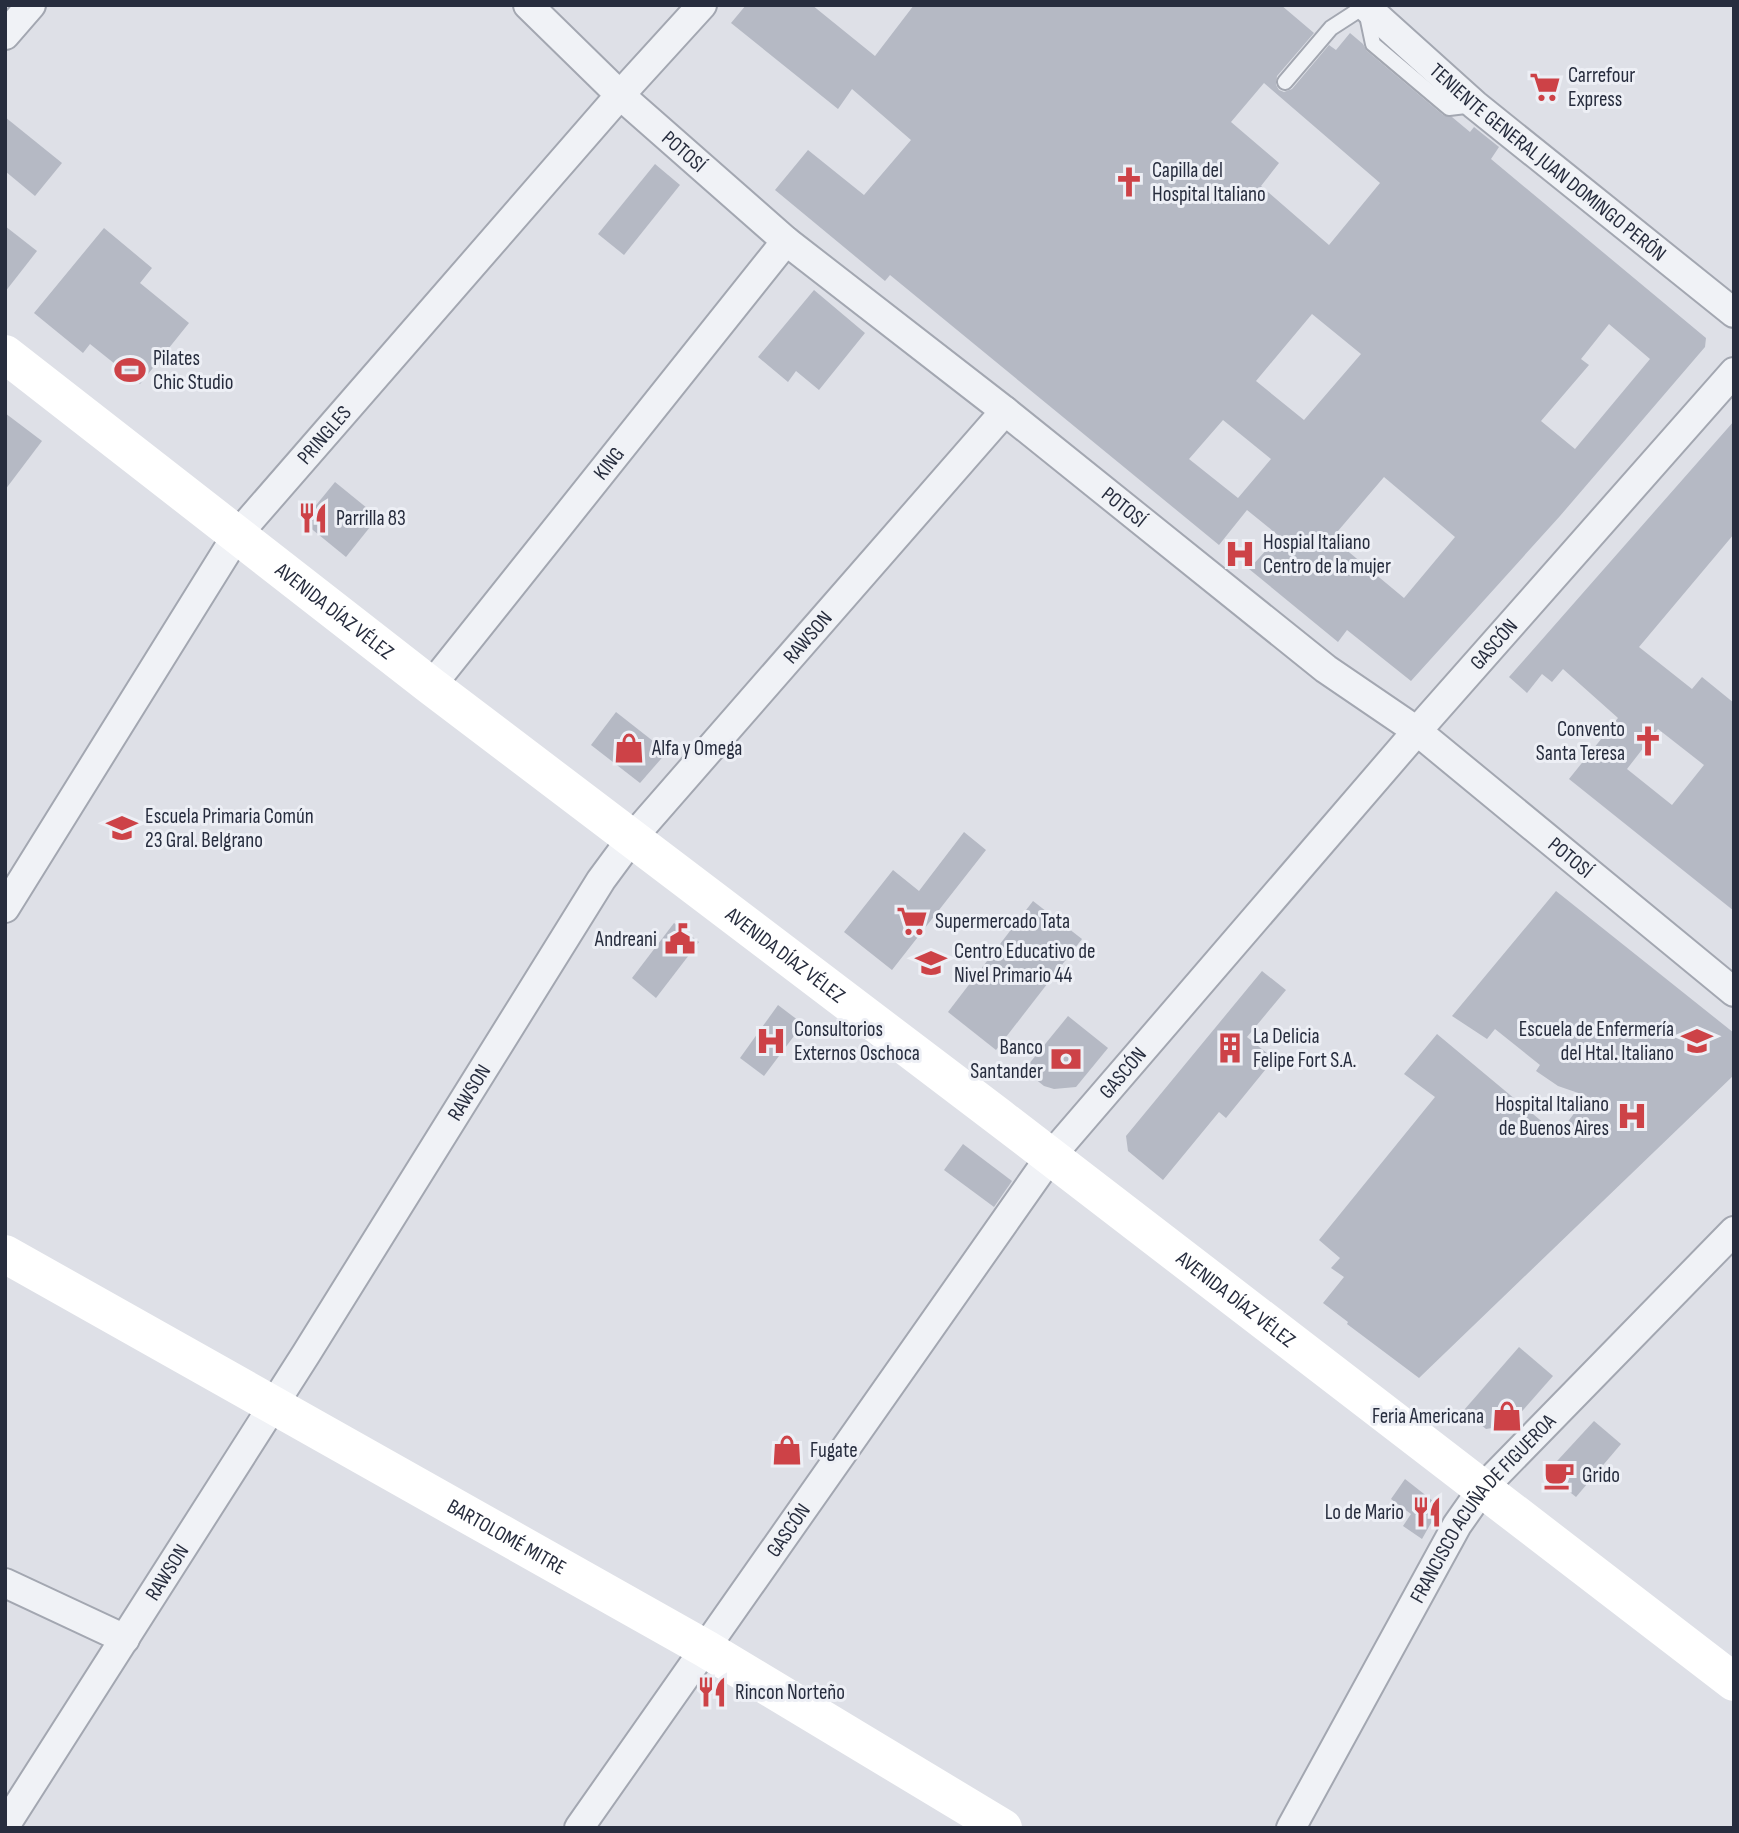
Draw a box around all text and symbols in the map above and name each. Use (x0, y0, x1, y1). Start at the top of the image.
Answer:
street label: TENIENTE GENERAL JUAN DOMINGO PERÓN (1424, 58, 1671, 267)
place label: Carrefour Express (1568, 63, 1635, 112)
supermarket icon: Carrefour Express (1528, 70, 1562, 104)
street label: POTOSÍ (656, 126, 711, 178)
place label: Capilla del Hospital Italiano (1152, 158, 1266, 207)
church icon: Capilla del Hospital Italiano (1112, 165, 1146, 199)
place label: Pilates Chic Studio (153, 346, 233, 395)
sports icon: Pilates Chic Studio (113, 353, 147, 387)
street label: PRINGLES (292, 401, 357, 470)
street label: KING (588, 442, 630, 485)
street label: POTOSÍ (1096, 482, 1151, 533)
restaurant icon: Parrilla 83 (296, 501, 330, 535)
place label: Parrilla 83 (336, 506, 406, 531)
place label: Hospial Italiano Centro de la mujer (1263, 530, 1391, 579)
hospital icon: Hospial Italiano Centro de la mujer (1223, 537, 1257, 571)
street label: AVENIDA DÍAZ VÉLEZ (269, 557, 399, 665)
street label: RAWSON (778, 606, 838, 669)
street label: GASCÓN (1465, 614, 1523, 675)
place label: Convento Santa Teresa (1536, 717, 1625, 766)
church icon: Convento Santa Teresa (1631, 724, 1665, 758)
shop icon: Alfa y Omega (612, 731, 646, 765)
place label: Alfa y Omega (651, 736, 742, 761)
place label: Escuela Primaria Común 23 Gral. Belgrano (145, 804, 314, 853)
school or university icon: Escuela Primaria Común 23 Gral. Belgrano (105, 811, 139, 845)
street label: POTOSÍ (1543, 832, 1598, 884)
street label: AVENIDA DÍAZ VÉLEZ (720, 902, 850, 1009)
supermarket icon: Supermercado Tata (895, 904, 929, 938)
place label: Supermercado Tata (935, 909, 1070, 934)
public building icon: Andreani (663, 922, 697, 956)
place label: Andreani (594, 927, 657, 952)
place label: Centro Educativo de Nivel Primario 44 (954, 939, 1096, 988)
school or university icon: Centro Educativo de Nivel Primario 44 (914, 946, 948, 980)
place label: Consultorios Externos Oschoca (794, 1017, 920, 1066)
place label: Escuela de Enfermería del Htal. Italiano (1519, 1017, 1674, 1066)
hospital icon: Consultorios Externos Oschoca (754, 1024, 788, 1058)
place label: La Delicia Felipe Fort S.A. (1253, 1024, 1357, 1073)
school or university icon: Escuela de Enfermería del Htal. Italiano (1680, 1024, 1714, 1058)
building icon: La Delicia Felipe Fort S.A. (1213, 1031, 1247, 1065)
place label: Banco Santander (970, 1035, 1043, 1084)
bank icon: Banco Santander (1049, 1042, 1083, 1076)
street label: GASCÓN (1094, 1042, 1152, 1104)
street label: RAWSON (442, 1060, 496, 1125)
place label: Hospital Italiano de Buenos Aires (1495, 1092, 1609, 1141)
hospital icon: Hospital Italiano de Buenos Aires (1615, 1099, 1649, 1133)
street label: AVENIDA DÍAZ VÉLEZ (1171, 1245, 1300, 1353)
shop icon: Feria Americana (1490, 1399, 1524, 1433)
place label: Feria Americana (1372, 1404, 1484, 1429)
street label: FRANCISCO ACUÑA DE FIGUEROA (1405, 1408, 1562, 1607)
shop icon: Fugate (770, 1433, 804, 1467)
place label: Fugate (810, 1438, 858, 1463)
cafe icon: Grido (1542, 1458, 1576, 1492)
place label: Grido (1582, 1463, 1620, 1488)
street label: BARTOLOMÉ MITRE (443, 1494, 570, 1581)
restaurant icon: Lo de Mario (1410, 1495, 1444, 1529)
street label: GASCÓN (761, 1499, 816, 1562)
place label: Lo de Mario (1325, 1500, 1404, 1525)
street label: RAWSON (140, 1540, 194, 1605)
restaurant icon: Rincon Norteño (695, 1675, 729, 1709)
place label: Rincon Norteño (735, 1680, 845, 1705)

